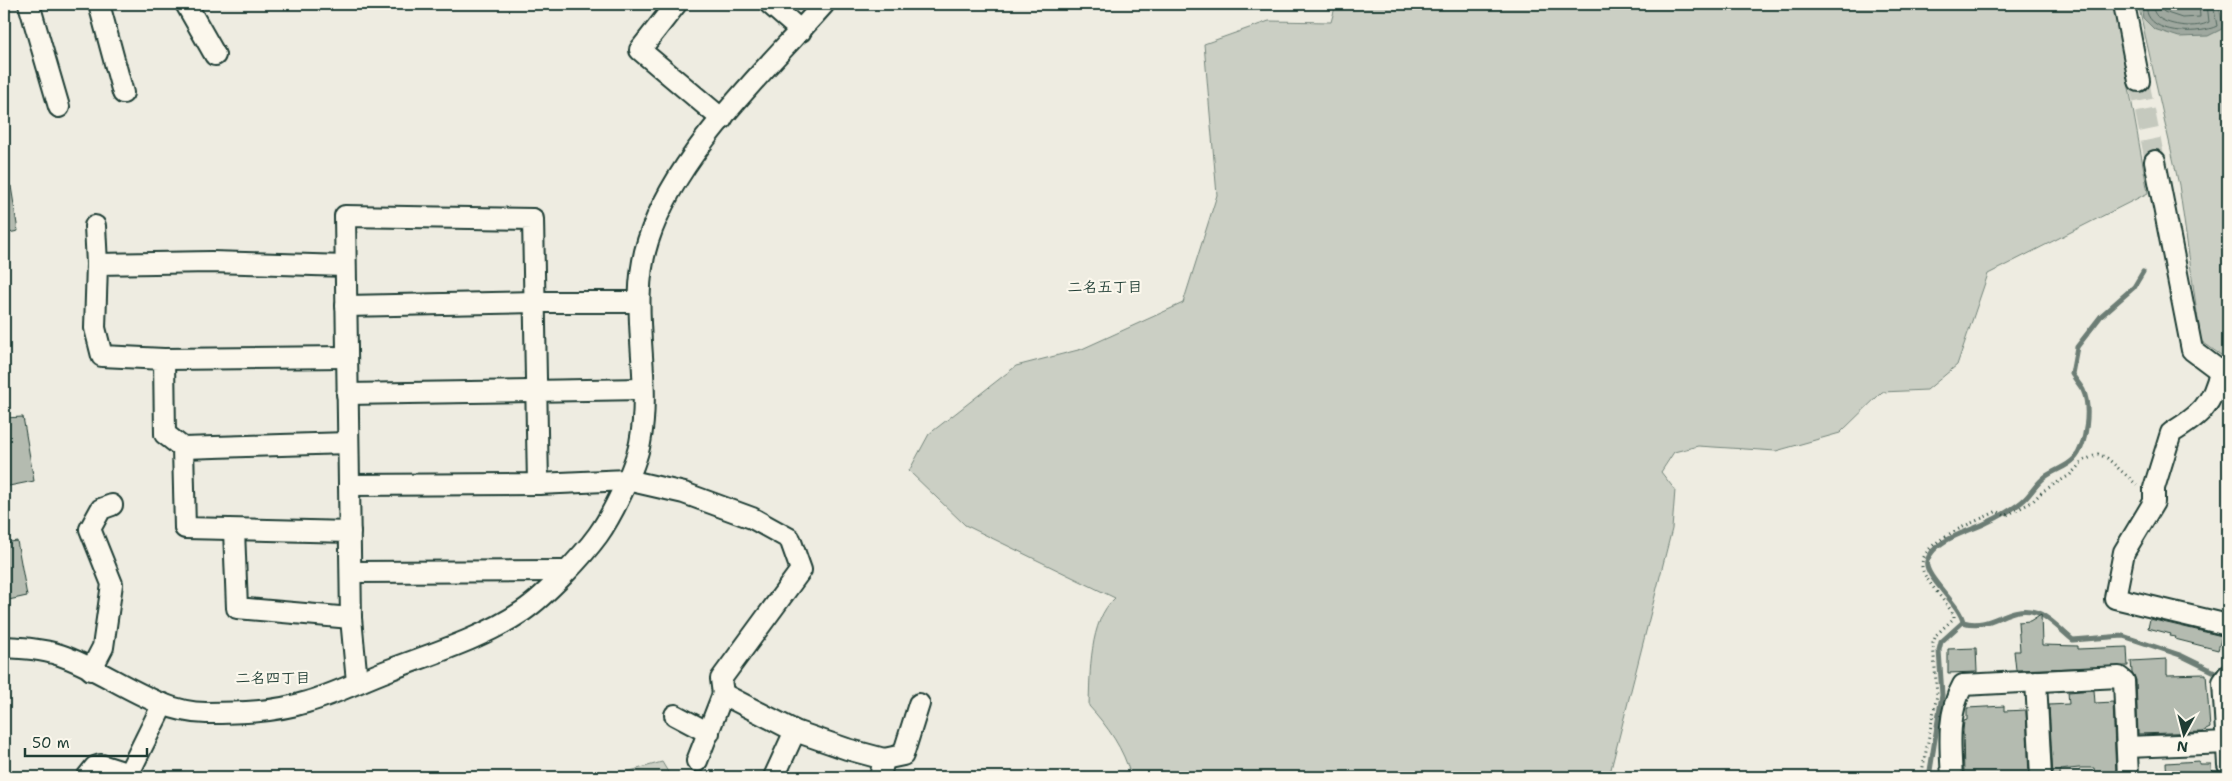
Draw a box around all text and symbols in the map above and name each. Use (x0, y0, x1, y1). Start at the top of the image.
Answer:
district label: 二名五丁目 (1067, 277, 1143, 297)
district label: 二名四丁目 (235, 668, 311, 688)
north arrow (2160, 708, 2210, 758)
scale bar (25, 726, 148, 758)
text: 50 m (32, 733, 70, 753)
text: N (2176, 737, 2189, 757)

